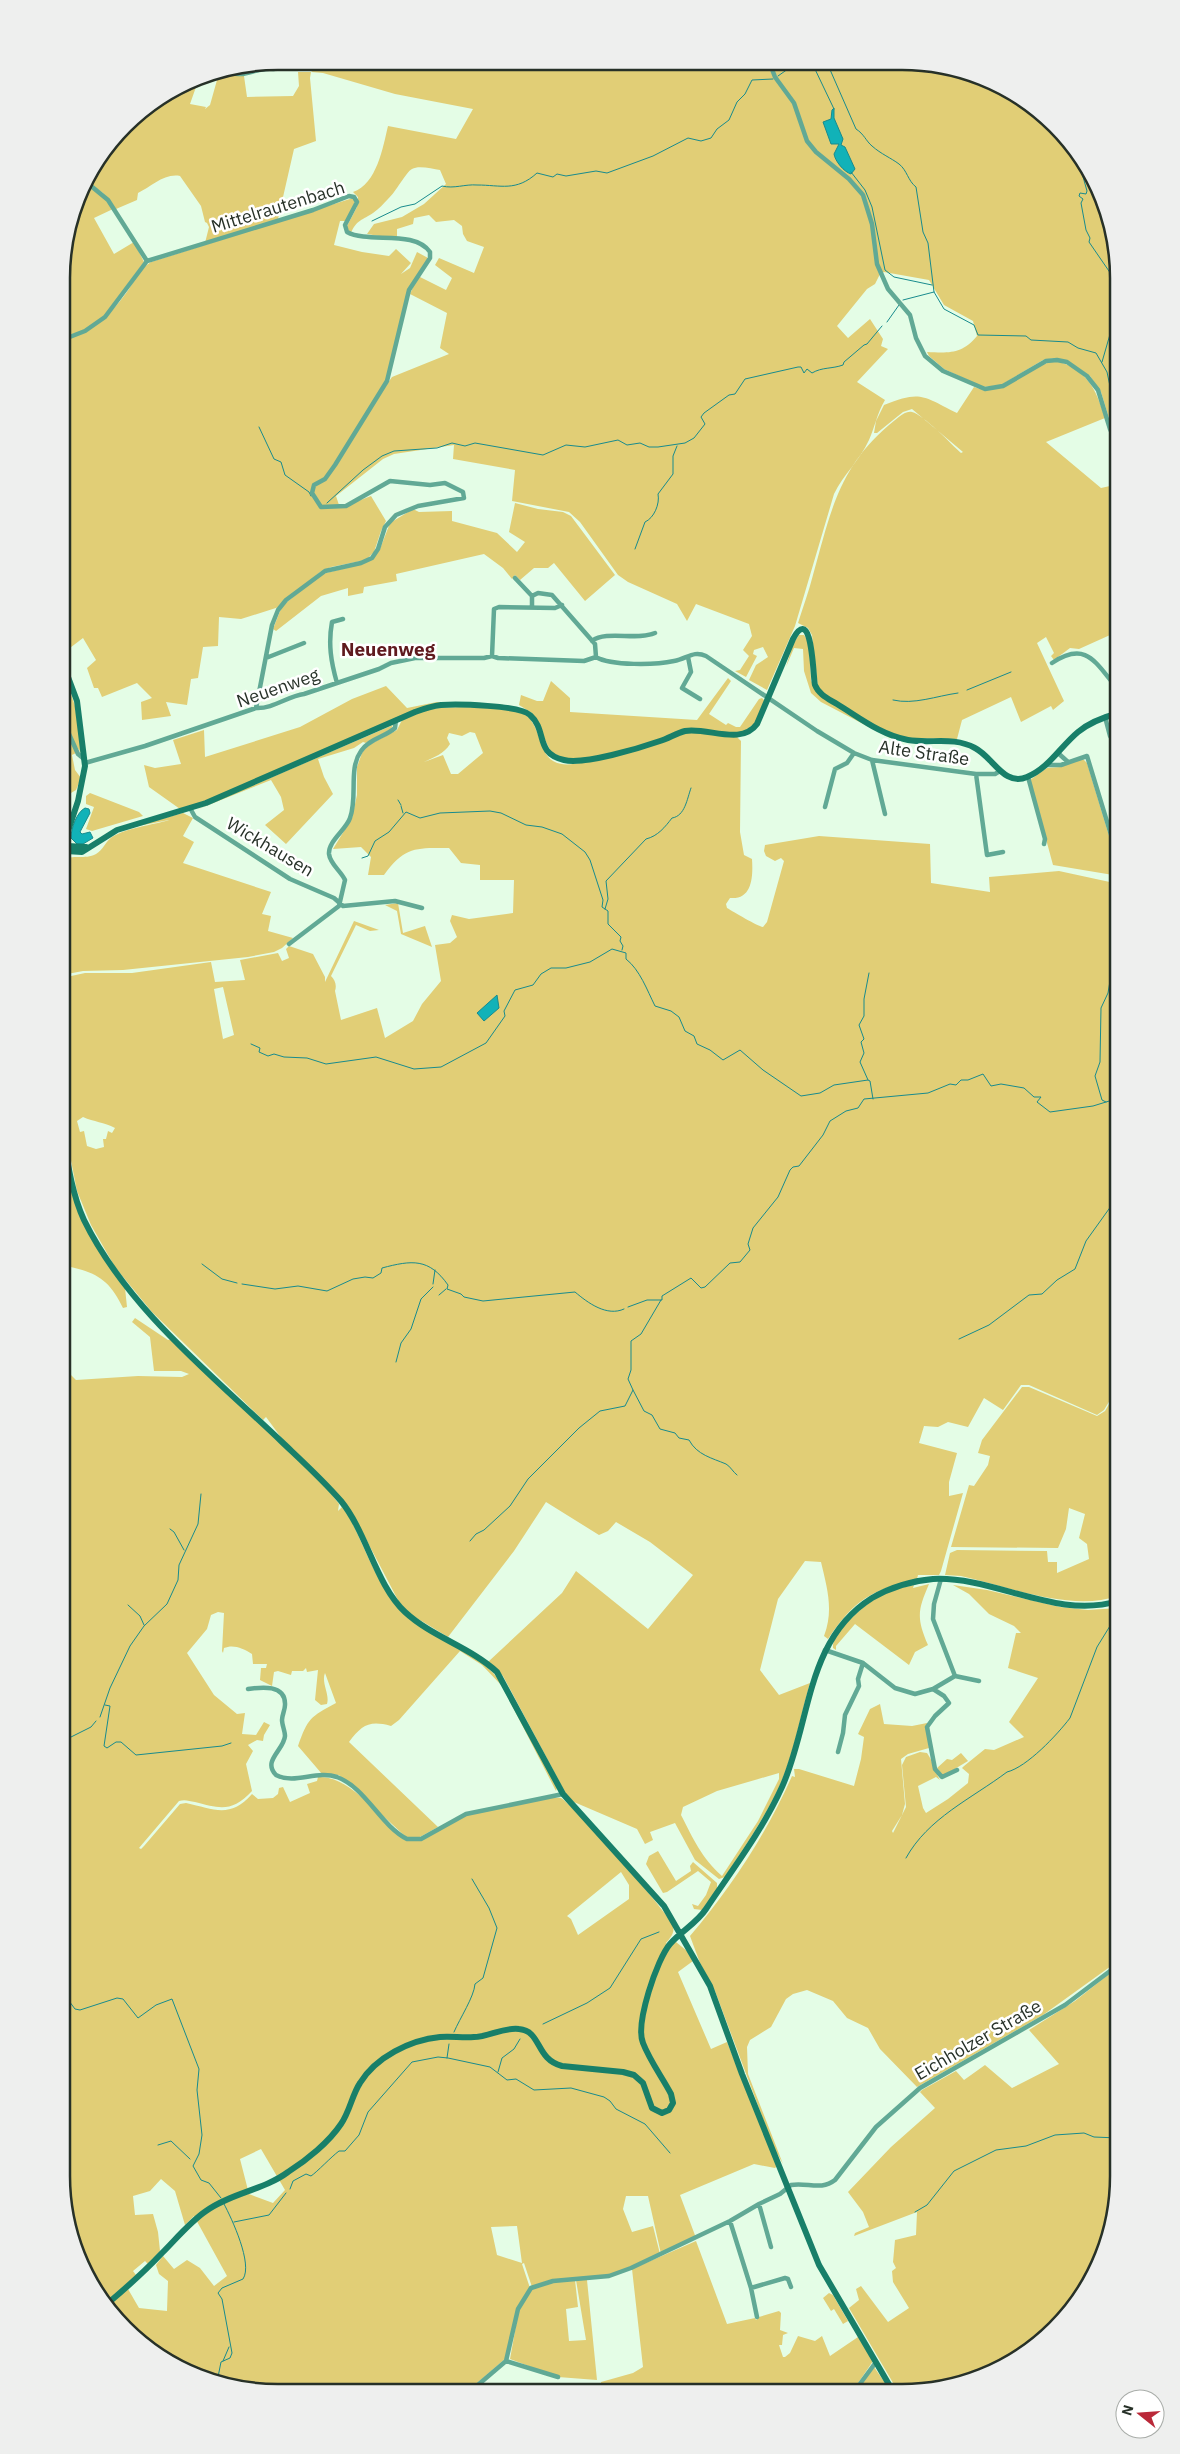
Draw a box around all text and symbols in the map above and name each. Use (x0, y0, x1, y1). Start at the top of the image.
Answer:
street label: Mittelrautenbach (208, 175, 347, 238)
district label: Neuenweg (341, 637, 436, 661)
street label: Neuenweg (233, 662, 323, 712)
street label: Alte Straße (877, 735, 971, 770)
street label: Wickhausen (222, 811, 318, 882)
street label: Eichholzer Straße (910, 1994, 1045, 2085)
north arrow (1115, 2389, 1165, 2439)
text: N (1117, 2403, 1138, 2418)

